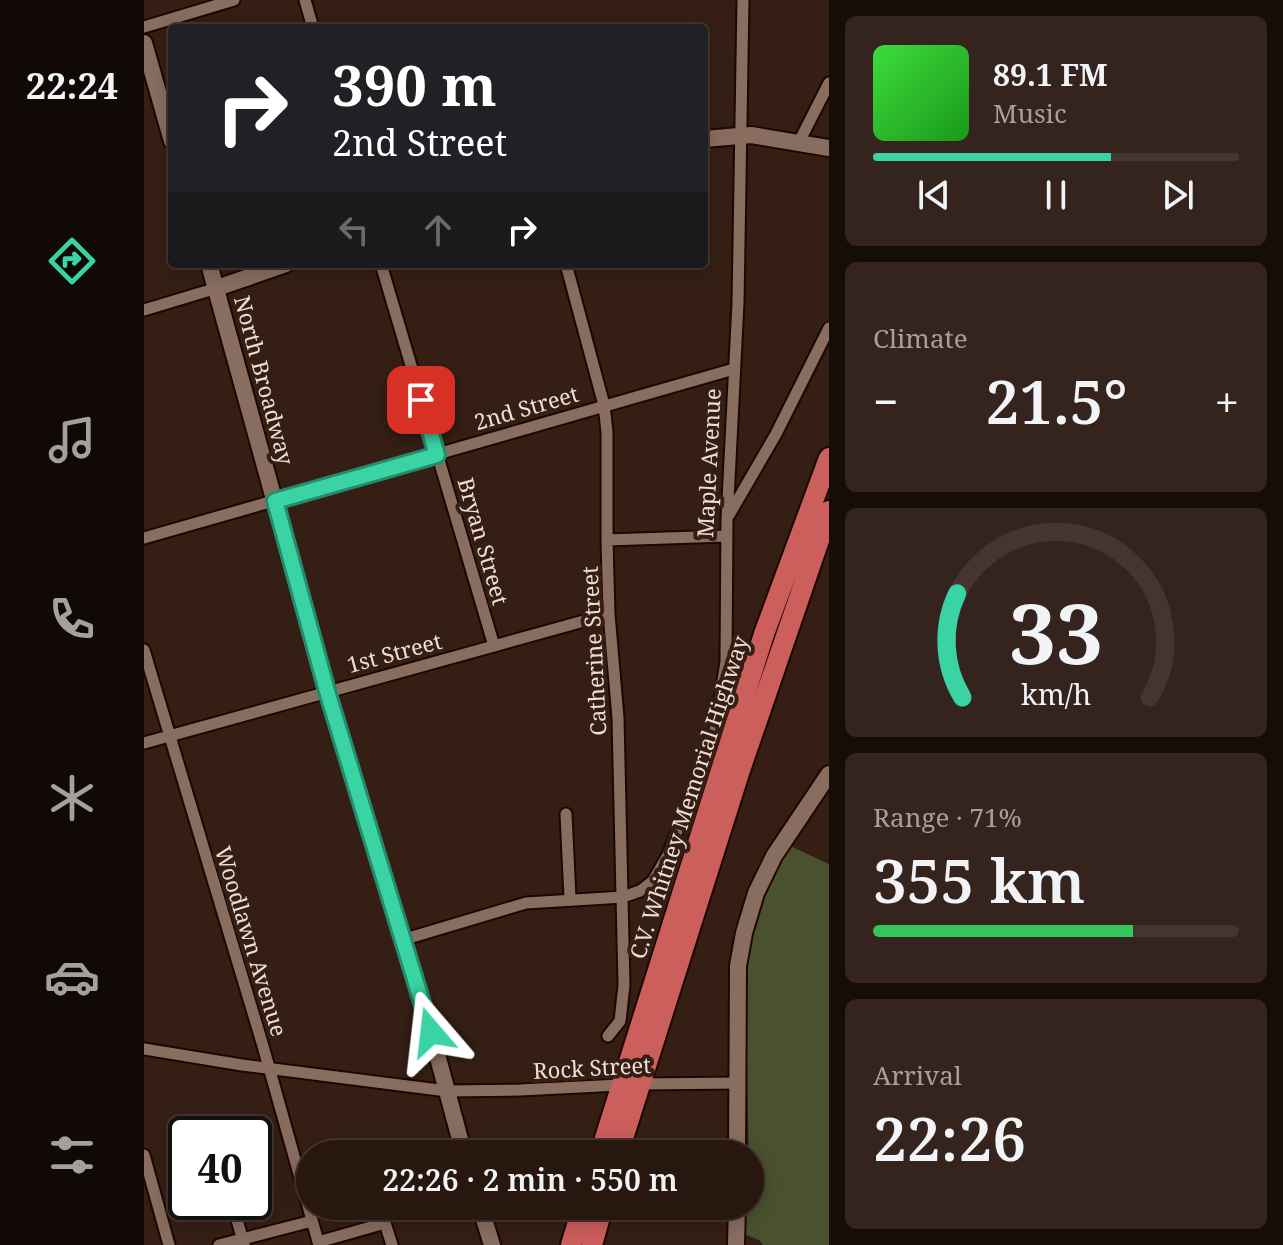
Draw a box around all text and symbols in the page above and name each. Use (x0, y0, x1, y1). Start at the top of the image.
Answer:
text: 390 m (332, 46, 497, 122)
text: 89.1 FM (993, 54, 1108, 95)
icon: right (200, 56, 304, 160)
text: 22:24 (26, 61, 118, 110)
text: Music (993, 95, 1067, 131)
text: 2nd Street (332, 118, 507, 167)
icon: previous (912, 173, 956, 217)
icon: pause (1034, 173, 1078, 217)
icon: next (1156, 173, 1200, 217)
icon: left (332, 208, 376, 252)
icon: ahead (416, 208, 460, 252)
icon: right (500, 208, 544, 252)
icon: directions (44, 233, 100, 289)
street label: North Broadway (228, 292, 302, 468)
text: Climate (873, 320, 968, 356)
text: 21.5° (985, 360, 1127, 442)
pin (387, 366, 455, 434)
text: − (873, 371, 898, 431)
text: + (1214, 371, 1239, 431)
icon: arrive (399, 378, 443, 422)
street label: 2nd Street (470, 378, 582, 436)
street label: Maple Avenue (689, 388, 727, 538)
icon: music (44, 412, 100, 468)
street label: Bryan Street (452, 474, 517, 608)
street label: Catherine Street (574, 565, 612, 737)
text: 33 (1009, 575, 1103, 688)
icon: phone (44, 591, 100, 647)
street label: 1st Street (343, 625, 445, 679)
street label: C.V. Whitney Memorial Highway (622, 631, 755, 962)
text: km/h (1021, 675, 1091, 714)
icon: climate (44, 770, 100, 826)
text: Range · 71% (873, 799, 1022, 835)
text: 355 km (873, 839, 1085, 921)
street label: Woodlawn Avenue (209, 842, 295, 1040)
icon: car (44, 949, 100, 1005)
position arrow (389, 990, 473, 1074)
street label: Rock Street (532, 1049, 652, 1085)
text: Arrival (873, 1057, 962, 1093)
text: 22:26 (873, 1097, 1026, 1179)
speed limit sign: 40 (168, 1116, 272, 1220)
icon: filters (44, 1127, 100, 1183)
text: 22:26 · 2 min · 550 m (382, 1159, 678, 1200)

